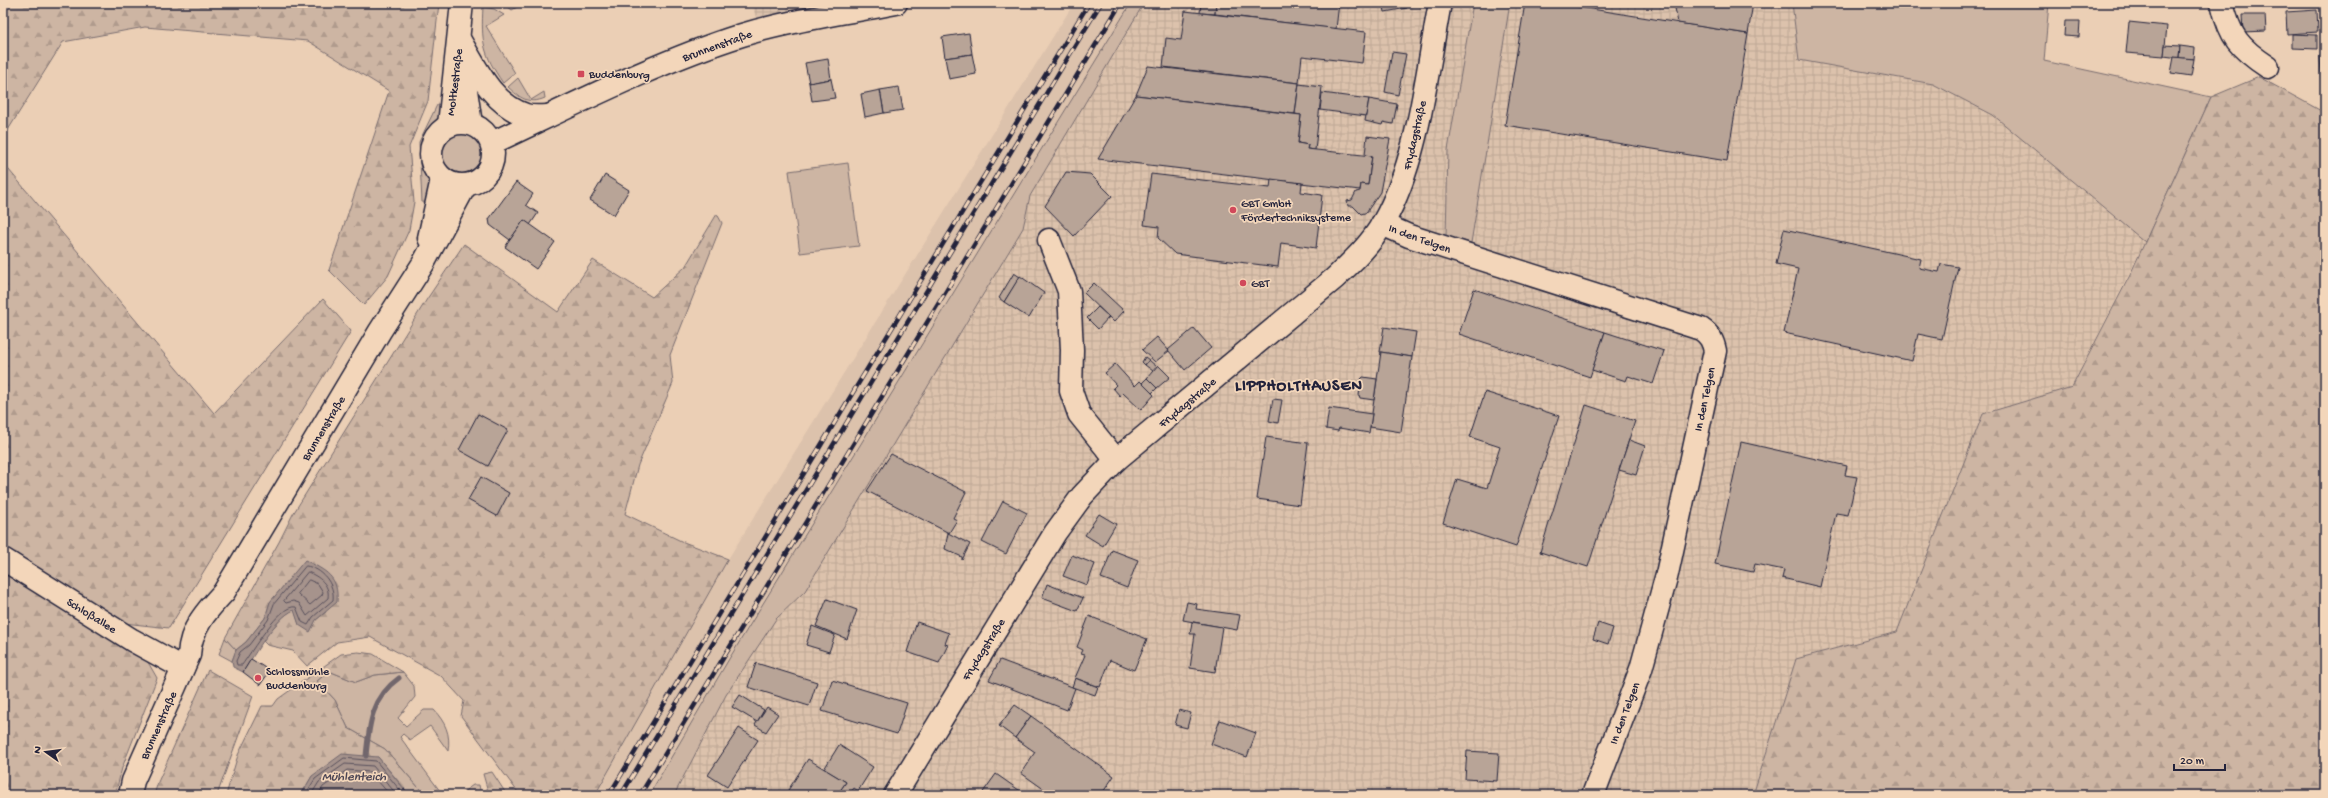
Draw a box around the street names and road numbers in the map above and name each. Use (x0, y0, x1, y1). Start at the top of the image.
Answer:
street label: Brunnenstraße (680, 28, 755, 66)
street label: Moltkestraße (445, 47, 467, 117)
street label: Frydagstraße (1401, 99, 1431, 172)
street label: In den Telgen (1386, 222, 1453, 258)
street label: In den Telgen (1692, 366, 1720, 433)
street label: Frydagstraße (1156, 375, 1220, 432)
street label: Brunnenstraße (299, 393, 350, 465)
street label: Schloßallee (63, 596, 119, 638)
street label: Frydagstraße (960, 616, 1010, 685)
street label: In den Telgen (1608, 680, 1644, 747)
street label: Brunnenstraße (138, 689, 181, 763)

